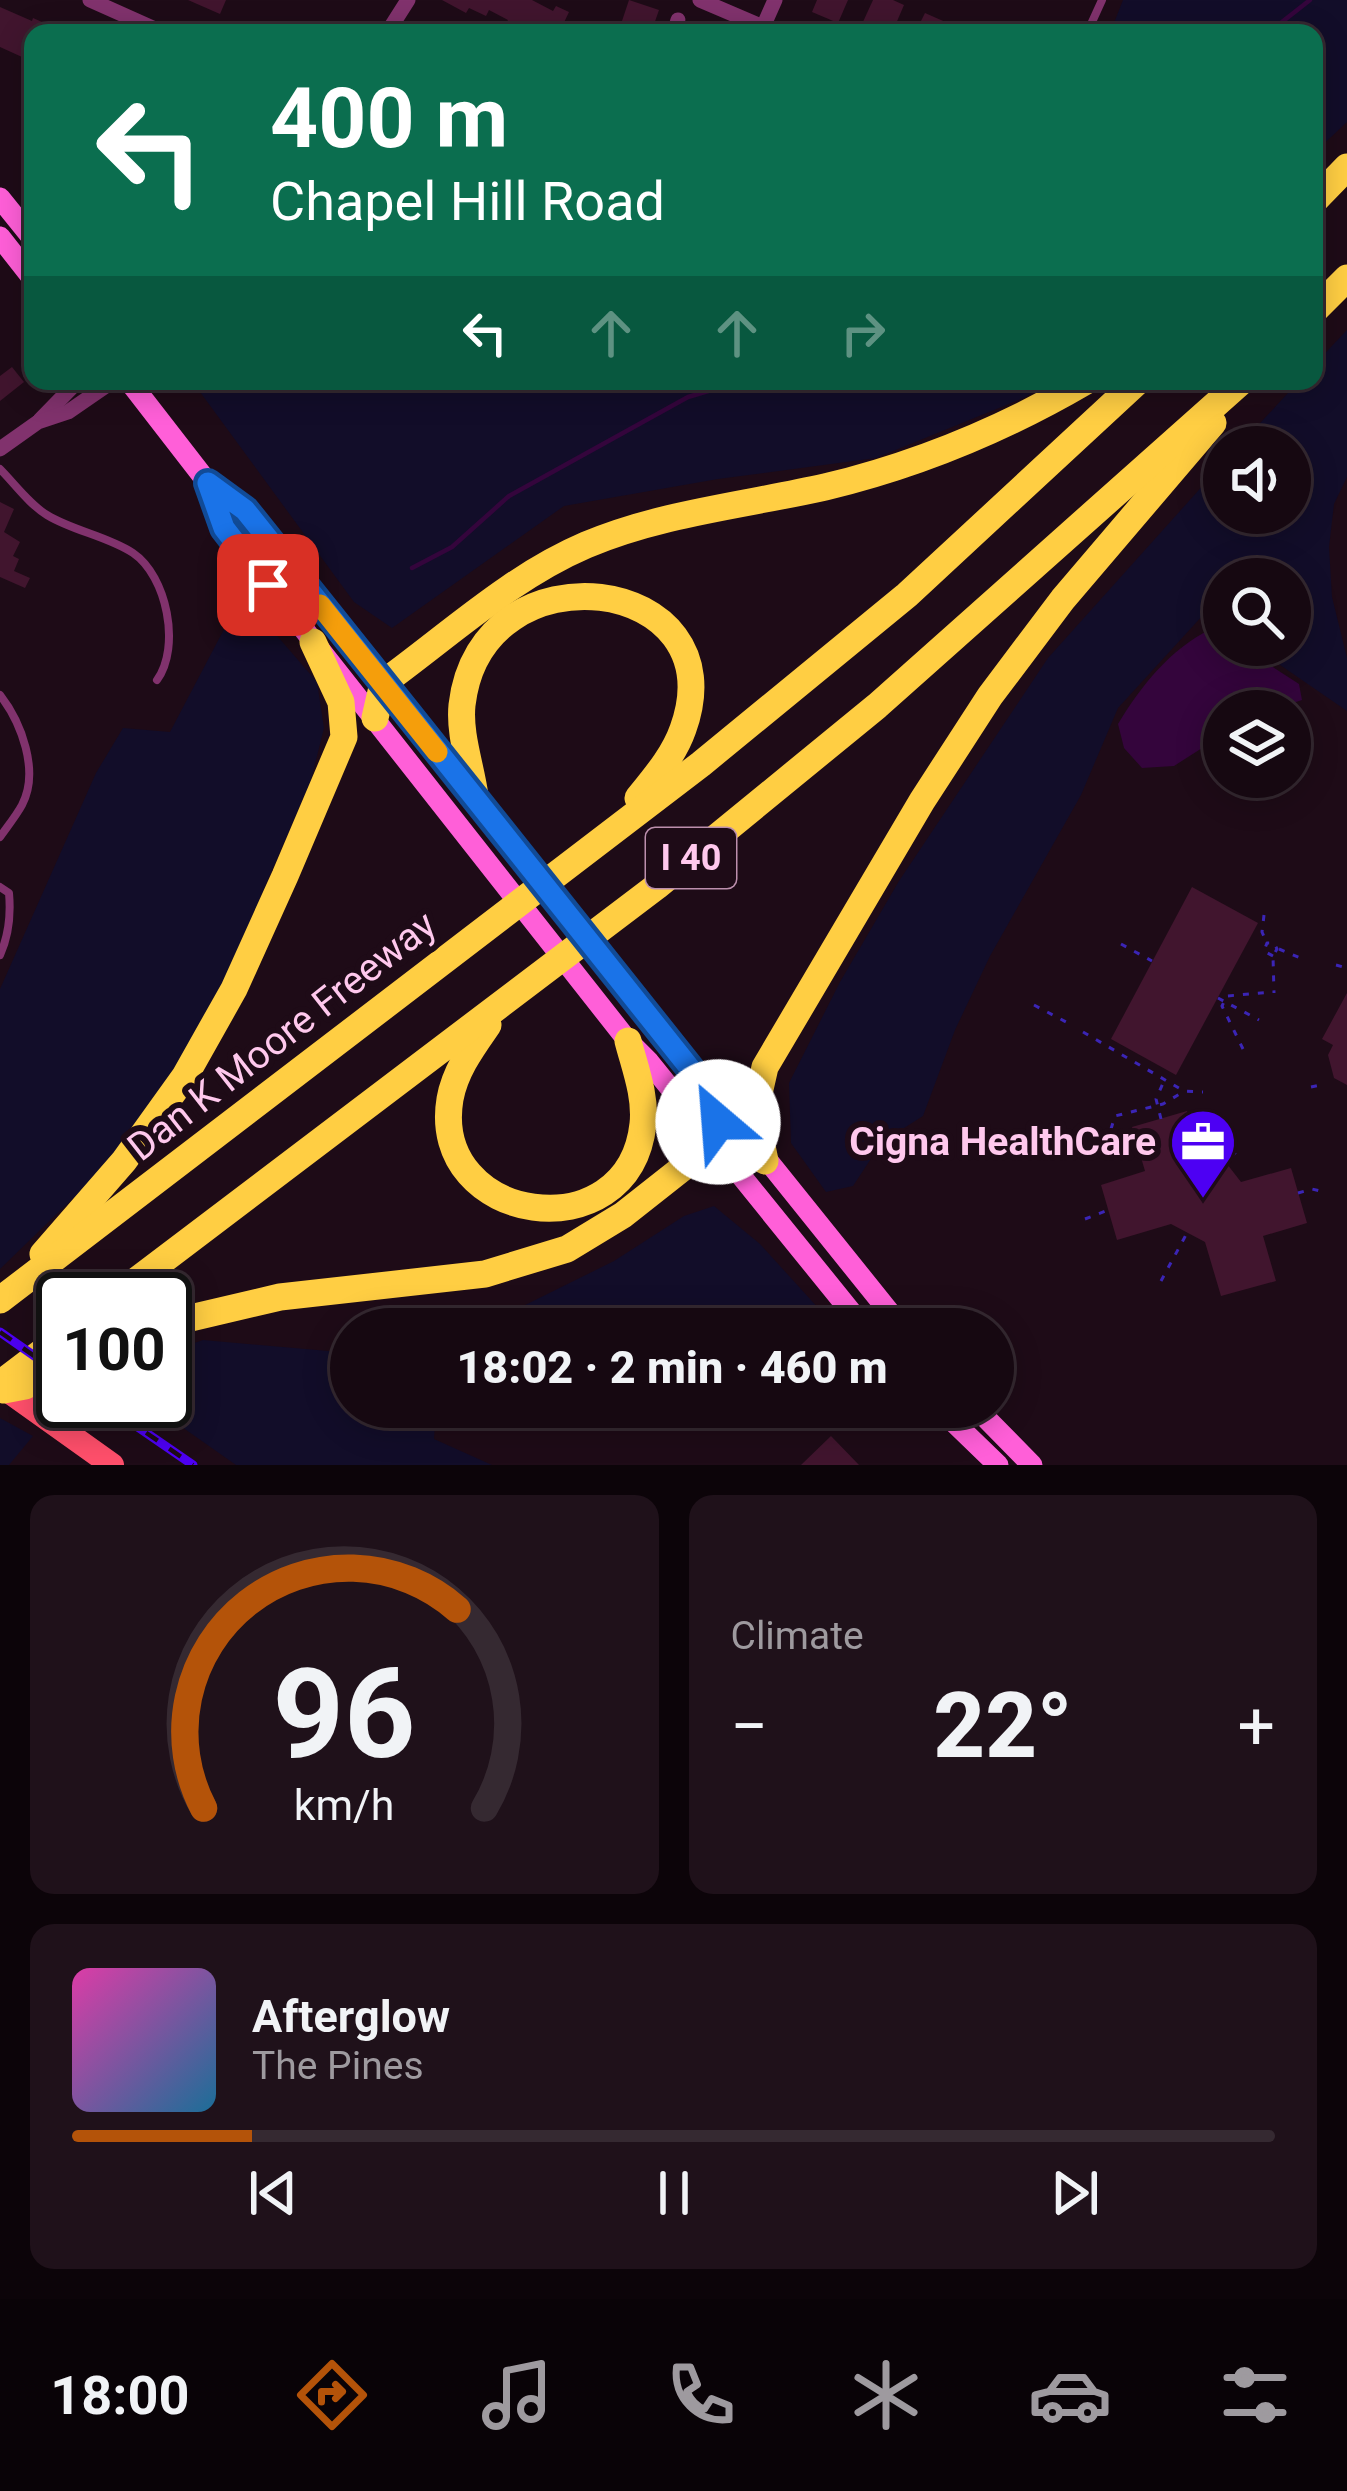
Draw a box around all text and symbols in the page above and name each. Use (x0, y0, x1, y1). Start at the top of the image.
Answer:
text: 400 m (270, 69, 508, 168)
icon: left (72, 72, 228, 228)
text: Chapel Hill Road (270, 170, 665, 233)
icon: left (452, 300, 518, 366)
icon: ahead (578, 300, 644, 366)
icon: ahead (704, 300, 770, 366)
icon: right (830, 300, 896, 366)
map controls (1203, 426, 1311, 798)
button: sound (1203, 426, 1311, 534)
pin (217, 534, 319, 636)
icon: arrive (235, 552, 301, 618)
button: search (1203, 558, 1311, 666)
button: layers (1203, 690, 1311, 798)
road number: I 40 (646, 828, 736, 888)
street label: Dan K Moore Freeway (119, 902, 445, 1170)
position arrow (655, 1059, 781, 1185)
office icon: Cigna HealthCare (1168, 1107, 1238, 1201)
place label: Cigna HealthCare (849, 1119, 1156, 1165)
speed limit sign: 100 (36, 1272, 192, 1428)
text: 18:02 · 2 min · 460 m (456, 1341, 888, 1394)
text: Climate (731, 1613, 864, 1659)
text: 96 (273, 1641, 416, 1787)
text: 22° (933, 1674, 1073, 1779)
text: − (731, 1688, 768, 1765)
text: + (1238, 1688, 1275, 1765)
text: km/h (294, 1779, 395, 1829)
text: Afterglow (252, 1990, 450, 2043)
text: The Pines (252, 2043, 424, 2089)
icon: previous (240, 2160, 306, 2226)
icon: pause (641, 2160, 707, 2226)
icon: next (1042, 2160, 1108, 2226)
icon: directions (290, 2353, 374, 2437)
icon: music (475, 2353, 559, 2437)
icon: phone (659, 2353, 743, 2437)
icon: climate (844, 2353, 928, 2437)
icon: car (1028, 2353, 1112, 2437)
icon: filters (1213, 2353, 1297, 2437)
text: 18:00 (50, 2364, 189, 2427)

